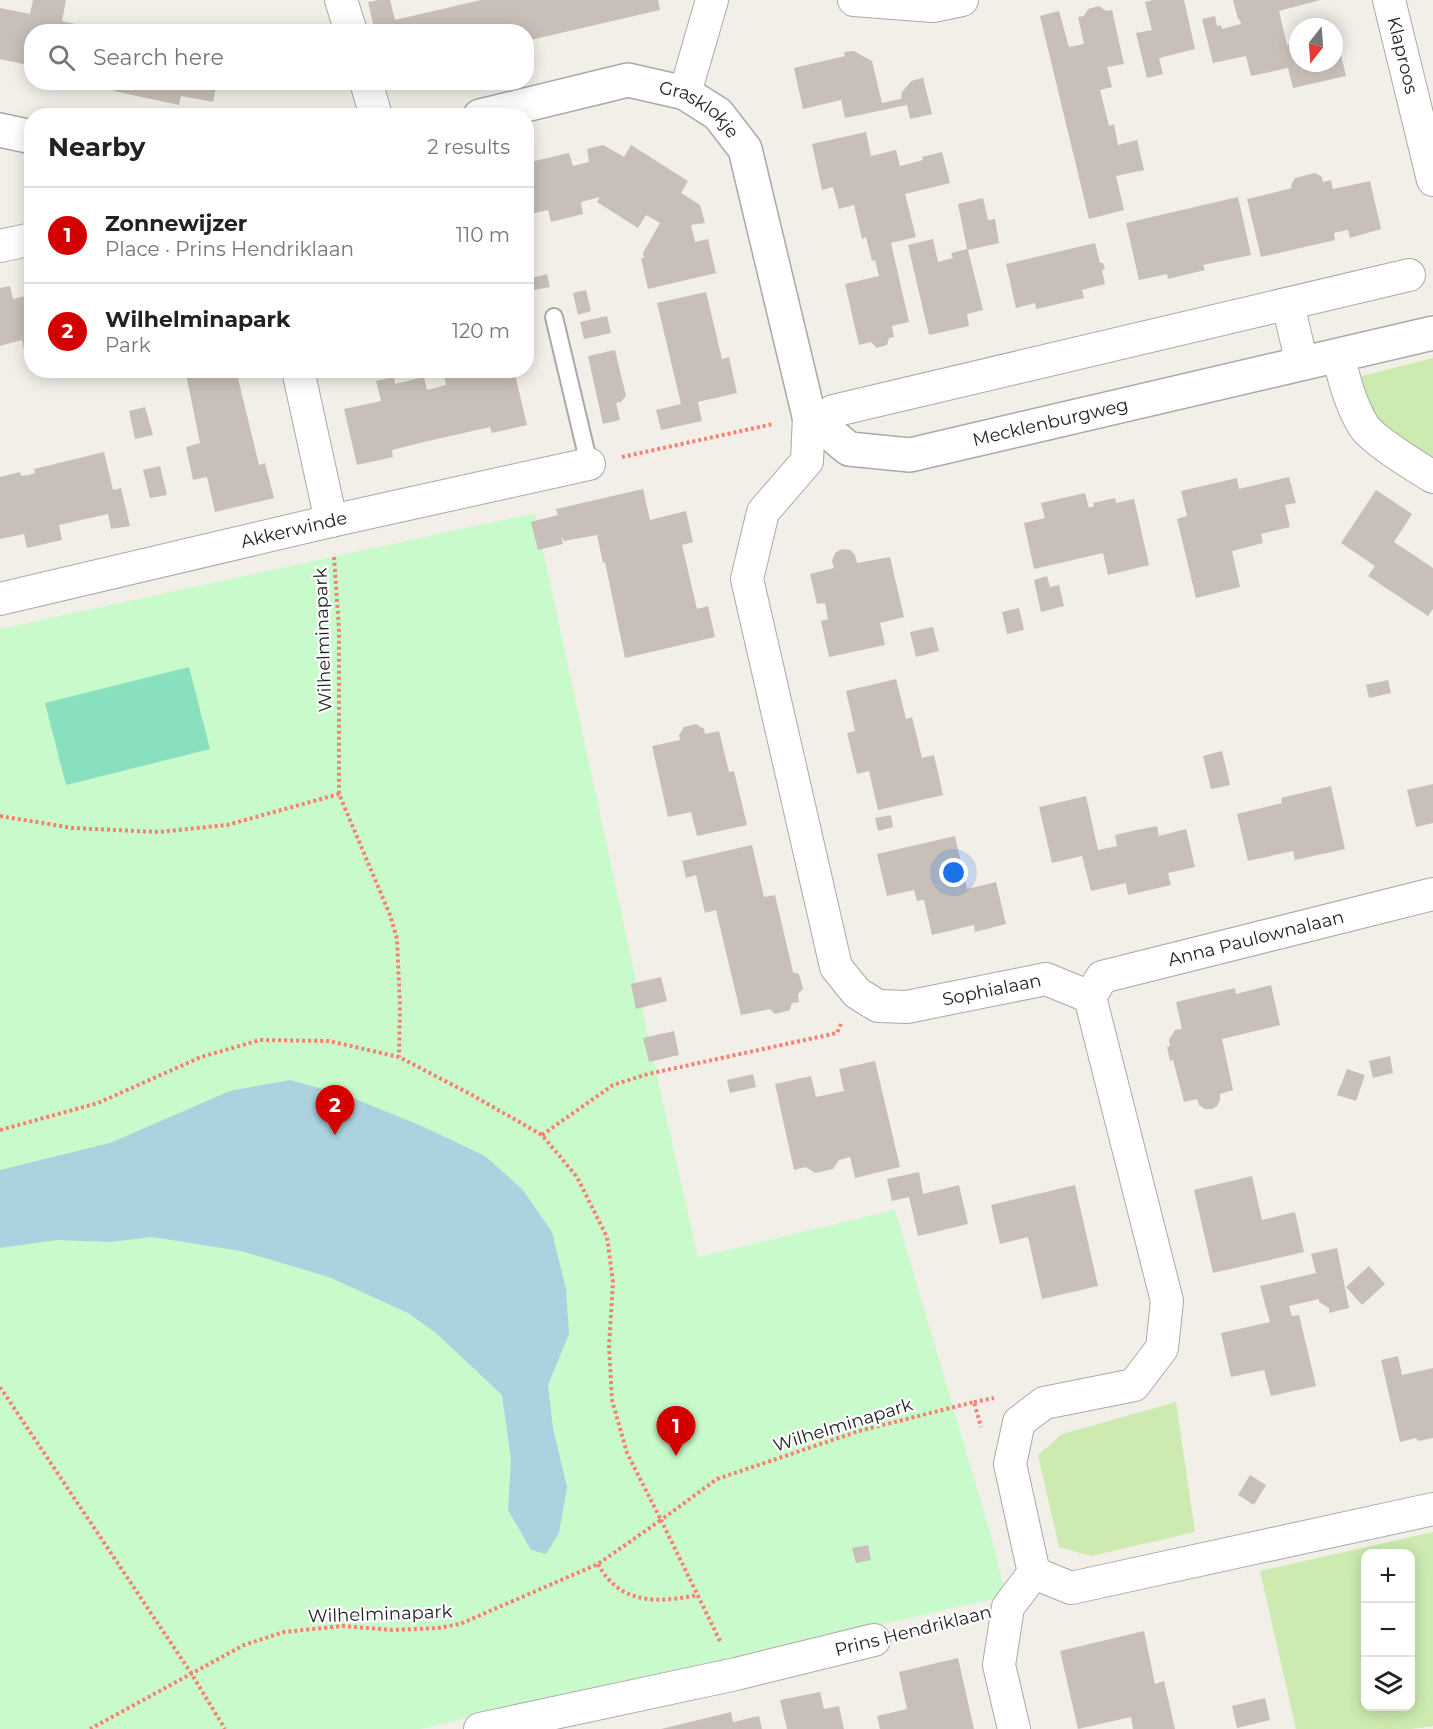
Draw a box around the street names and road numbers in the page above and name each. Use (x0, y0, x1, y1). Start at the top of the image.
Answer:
street label: Klaproos (1382, 14, 1423, 96)
street label: Grasklokje (657, 76, 744, 143)
street label: Mecklenburgweg (970, 393, 1130, 451)
street label: Akkerwinde (239, 507, 349, 553)
street label: Wilhelminapark (309, 567, 337, 713)
street label: Anna Paulownalaan (1166, 906, 1346, 971)
street label: Sophialaan (940, 969, 1043, 1011)
street label: Wilhelminapark (771, 1393, 916, 1457)
street label: Wilhelminapark (307, 1600, 453, 1628)
street label: Prins Hendriklaan (832, 1601, 994, 1661)

